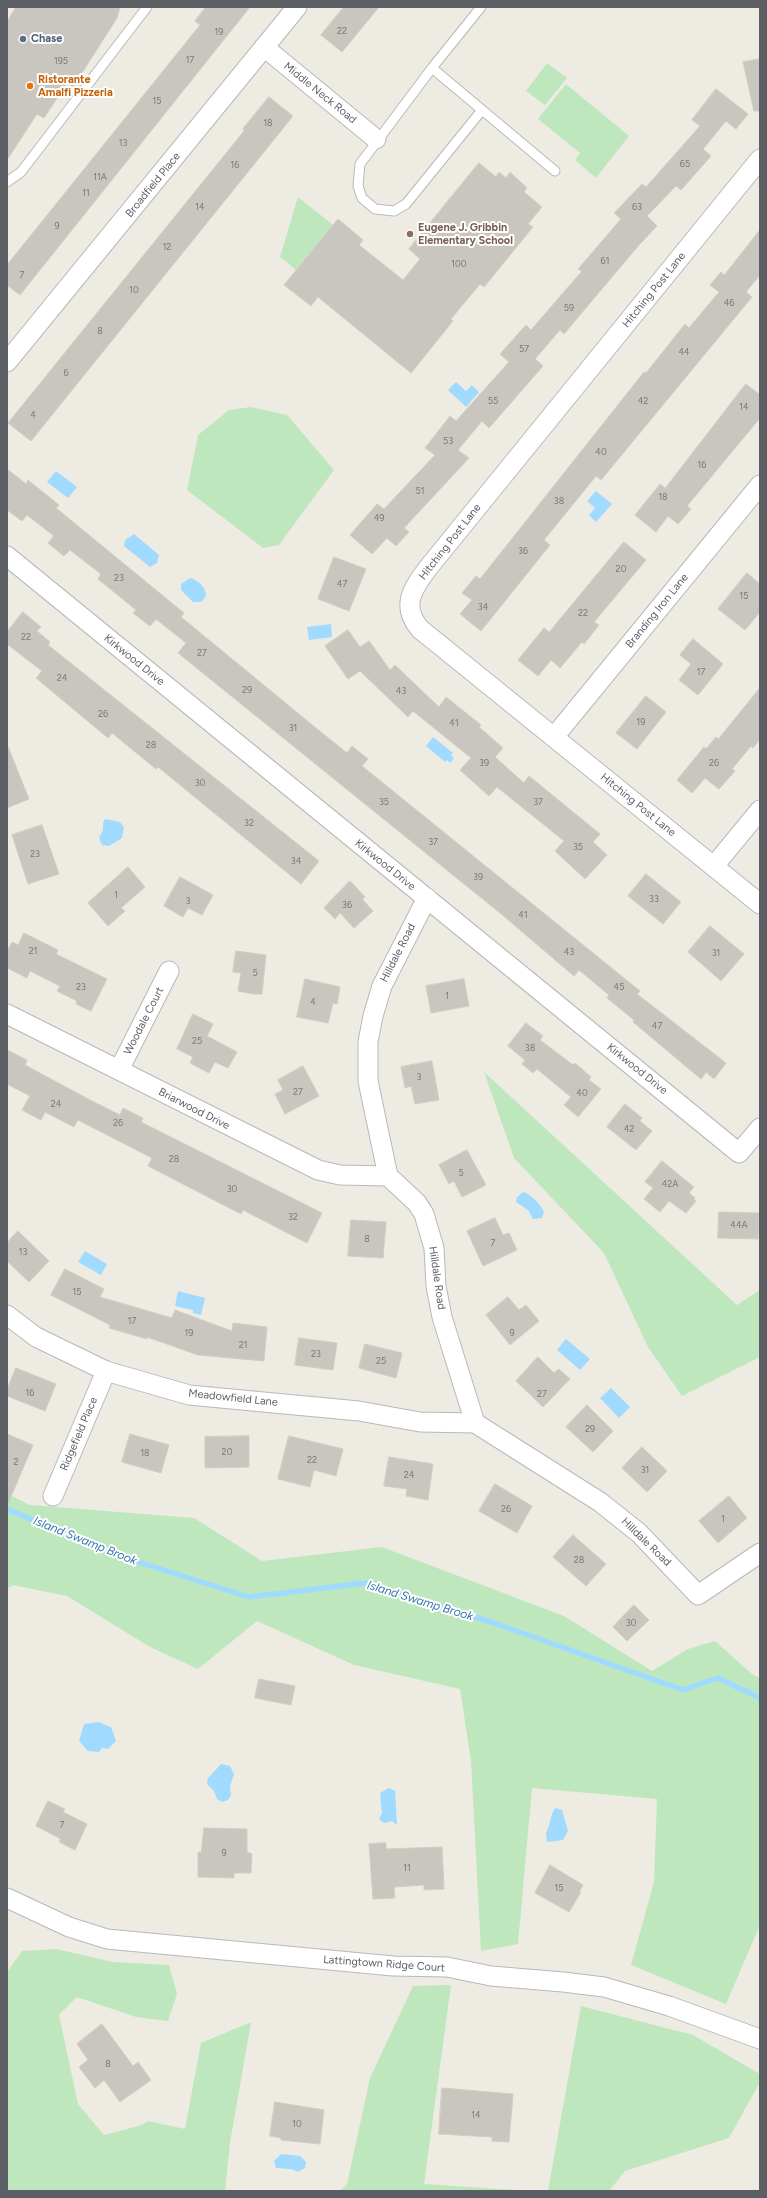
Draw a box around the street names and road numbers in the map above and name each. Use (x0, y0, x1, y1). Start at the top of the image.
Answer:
street label: Middle Neck Road (281, 60, 359, 126)
street label: Broadfield Place (123, 150, 183, 220)
street label: Hitching Post Lane (620, 250, 688, 330)
street label: Hitching Post Lane (416, 501, 484, 583)
street label: Branding Iron Lane (623, 571, 691, 651)
street label: Kirkwood Drive (101, 632, 167, 688)
street label: Hitching Post Lane (598, 771, 678, 839)
street label: Kirkwood Drive (352, 837, 418, 893)
street label: Hilldale Road (378, 921, 418, 985)
street label: Woodale Court (121, 985, 167, 1057)
street label: Kirkwood Drive (604, 1041, 670, 1097)
street label: Briarwood Drive (156, 1085, 232, 1133)
street label: Hilldale Road (426, 1245, 448, 1311)
street label: Meadowfield Lane (188, 1387, 278, 1409)
street label: Ridgefield Place (58, 1395, 100, 1473)
street label: Hilldale Road (618, 1515, 674, 1569)
street label: Lattingtown Ridge Court (323, 1953, 445, 1975)

